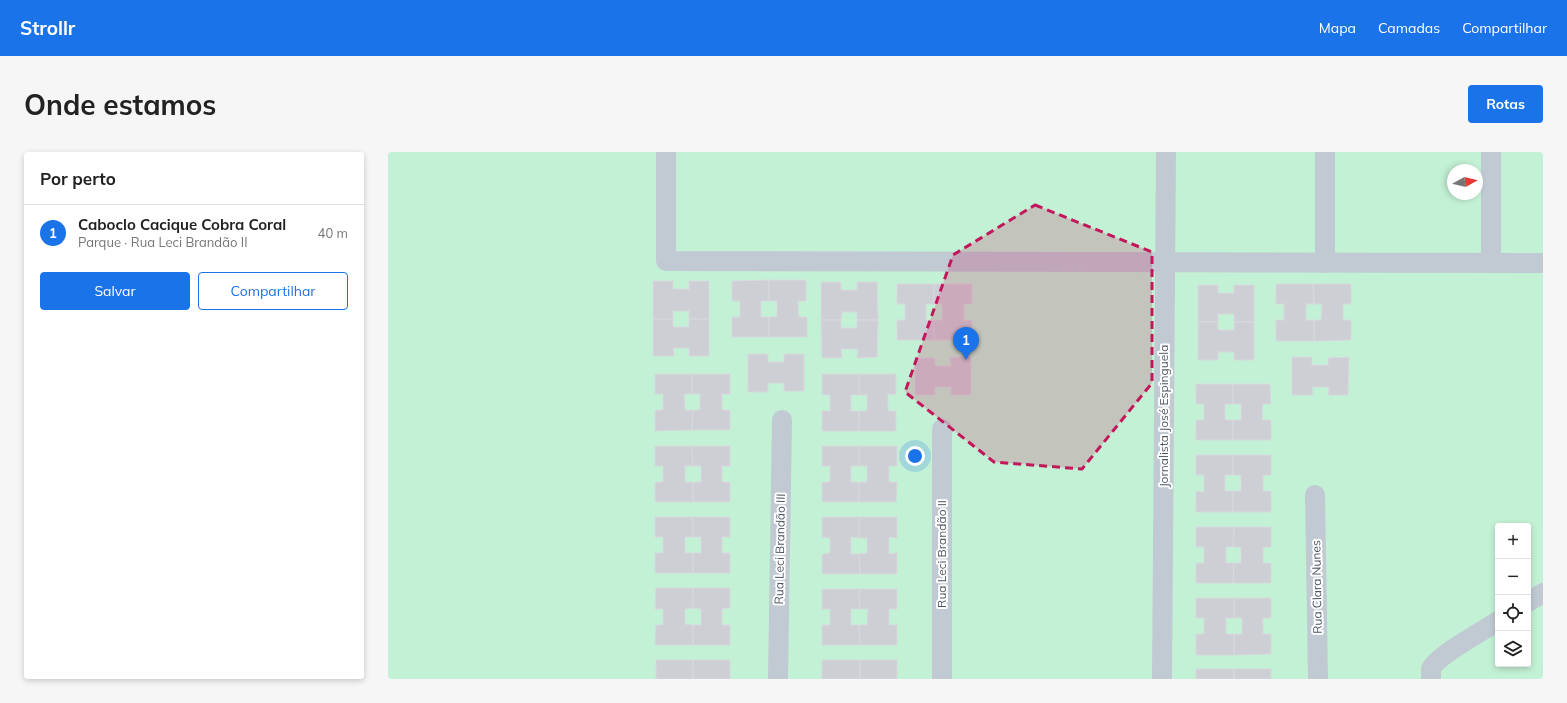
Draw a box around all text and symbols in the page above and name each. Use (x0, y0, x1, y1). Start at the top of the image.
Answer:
text: Strollr (20, 16, 75, 40)
text: Mapa (1319, 19, 1356, 37)
text: Camadas (1378, 19, 1440, 37)
text: Compartilhar (1462, 19, 1547, 37)
button: Rotas (1468, 85, 1543, 123)
text: Onde estamos (24, 87, 216, 122)
north arrow (1447, 164, 1483, 200)
text: Por perto (40, 168, 116, 189)
text: Caboclo Cacique Cobra Coral (78, 215, 286, 234)
text: 1 (49, 225, 57, 241)
text: 40 m (318, 225, 348, 241)
text: Parque · Rua Leci Brandão II (78, 234, 248, 250)
button: Salvar (40, 272, 190, 310)
button: Compartilhar (198, 272, 348, 310)
pin: 1 (953, 327, 979, 360)
street label: Jornalista José Espinguela (1156, 345, 1171, 487)
your location (905, 446, 925, 466)
street label: Rua Leci Brandão III (771, 493, 788, 605)
street label: Rua Leci Brandão II (934, 500, 949, 608)
map controls (1495, 523, 1531, 667)
button: + (1495, 523, 1531, 559)
street label: Rua Clara Nunes (1308, 540, 1325, 634)
button: − (1495, 559, 1531, 595)
button: locate (1495, 595, 1531, 631)
button: layers (1495, 631, 1531, 667)

